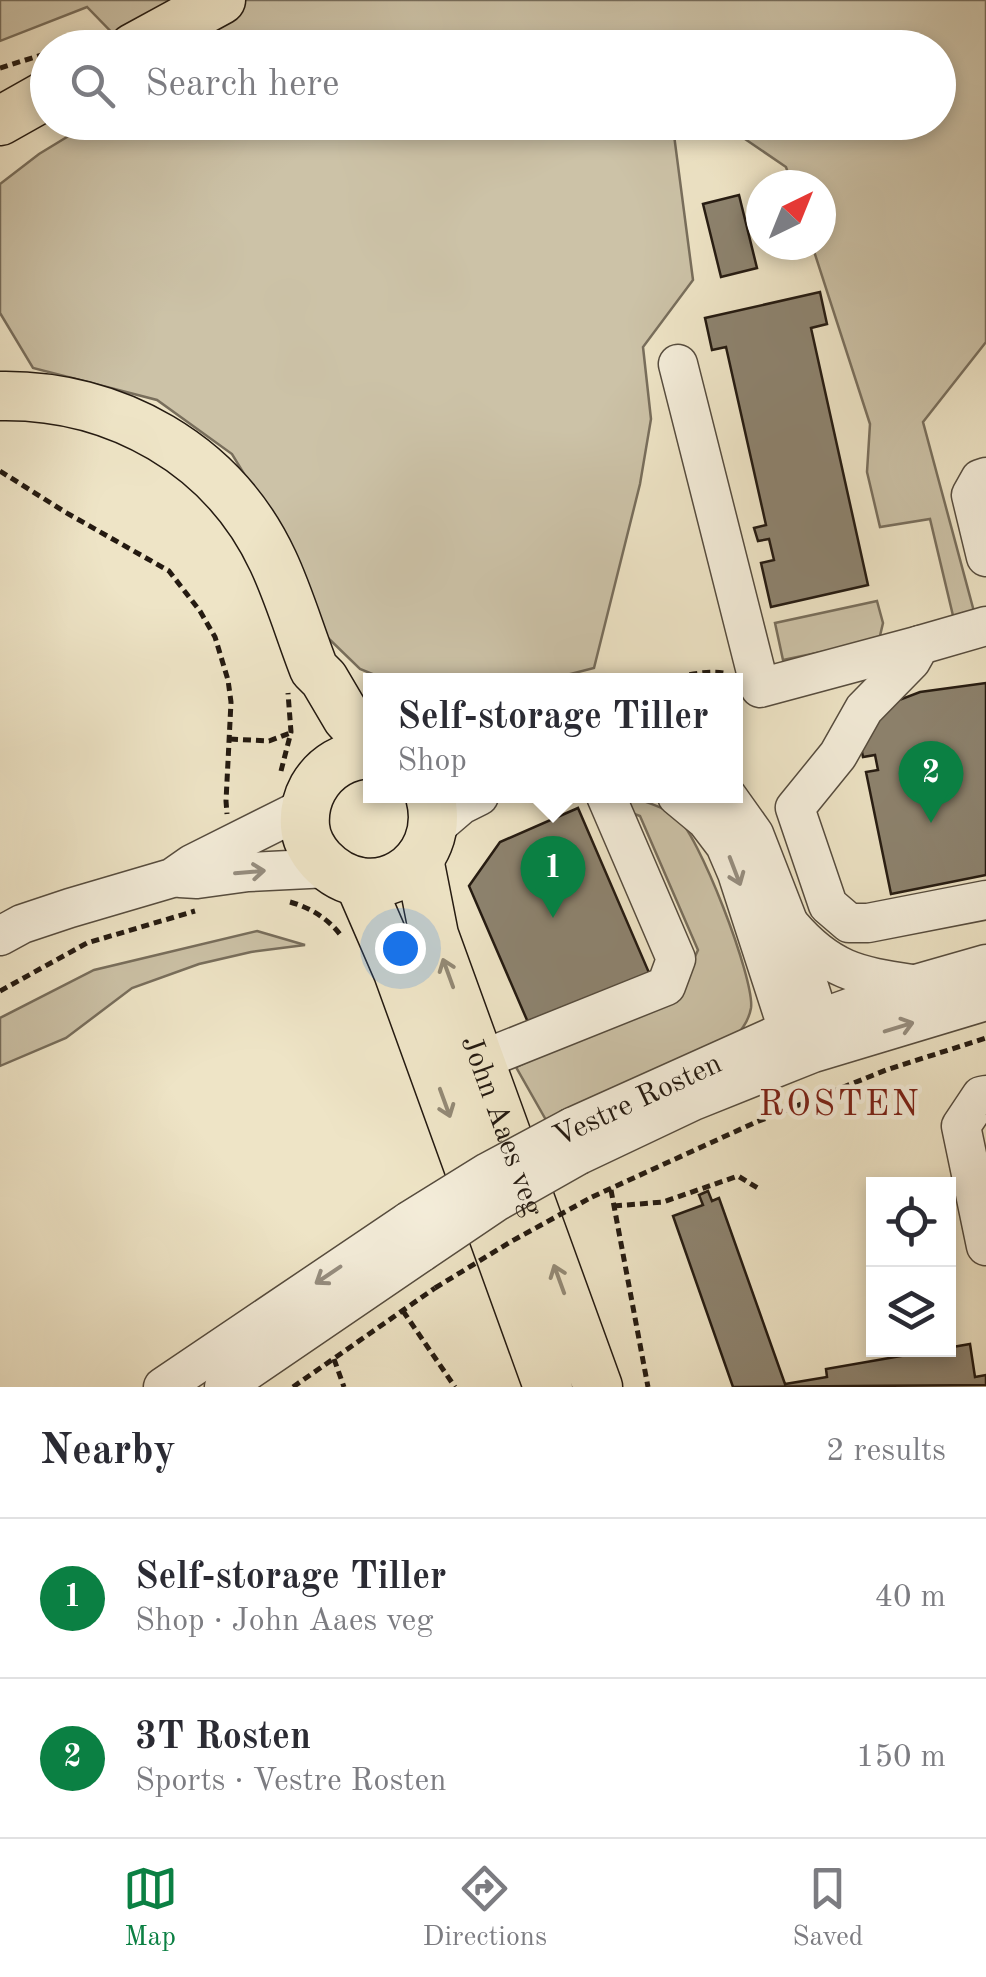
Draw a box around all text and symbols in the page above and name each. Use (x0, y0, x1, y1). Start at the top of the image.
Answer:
search box (30, 30, 956, 140)
icon: search (65, 58, 120, 113)
text: Search here (145, 66, 340, 104)
north arrow (746, 170, 836, 260)
popup (363, 673, 743, 803)
text: Self-storage Tiller (397, 699, 709, 737)
pin: 2 (898, 740, 964, 823)
text: Shop (397, 746, 467, 778)
pin: 1 (520, 836, 586, 918)
one-way arrow (728, 855, 746, 886)
one-way arrow (234, 863, 266, 882)
your location (375, 923, 426, 974)
one-way arrow (438, 959, 456, 990)
one-way arrow (883, 1017, 915, 1035)
street label: John Aaes veg (455, 1032, 548, 1220)
street label: Vestre Rosten (549, 1049, 727, 1153)
one-way arrow (437, 1086, 455, 1117)
district label: ROSTEN (759, 1088, 921, 1123)
map controls (866, 1177, 956, 1357)
button: locate (866, 1177, 956, 1267)
one-way arrow (314, 1264, 342, 1285)
one-way arrow (549, 1264, 567, 1295)
button: layers (866, 1267, 956, 1357)
text: Nearby (40, 1431, 176, 1473)
text: 2 results (826, 1436, 946, 1468)
text: Self-storage Tiller (135, 1559, 447, 1597)
text: 1 (63, 1582, 82, 1614)
text: 40 m (875, 1582, 946, 1614)
text: Shop · John Aaes veg (135, 1606, 434, 1638)
text: 3T Rosten (135, 1719, 311, 1757)
text: 2 (63, 1742, 82, 1774)
text: 150 m (856, 1742, 946, 1774)
text: Sports · Vestre Rosten (135, 1766, 447, 1798)
tab: Map (123, 1861, 178, 1956)
tab: Directions (423, 1861, 547, 1956)
tab: Saved (792, 1861, 863, 1956)

